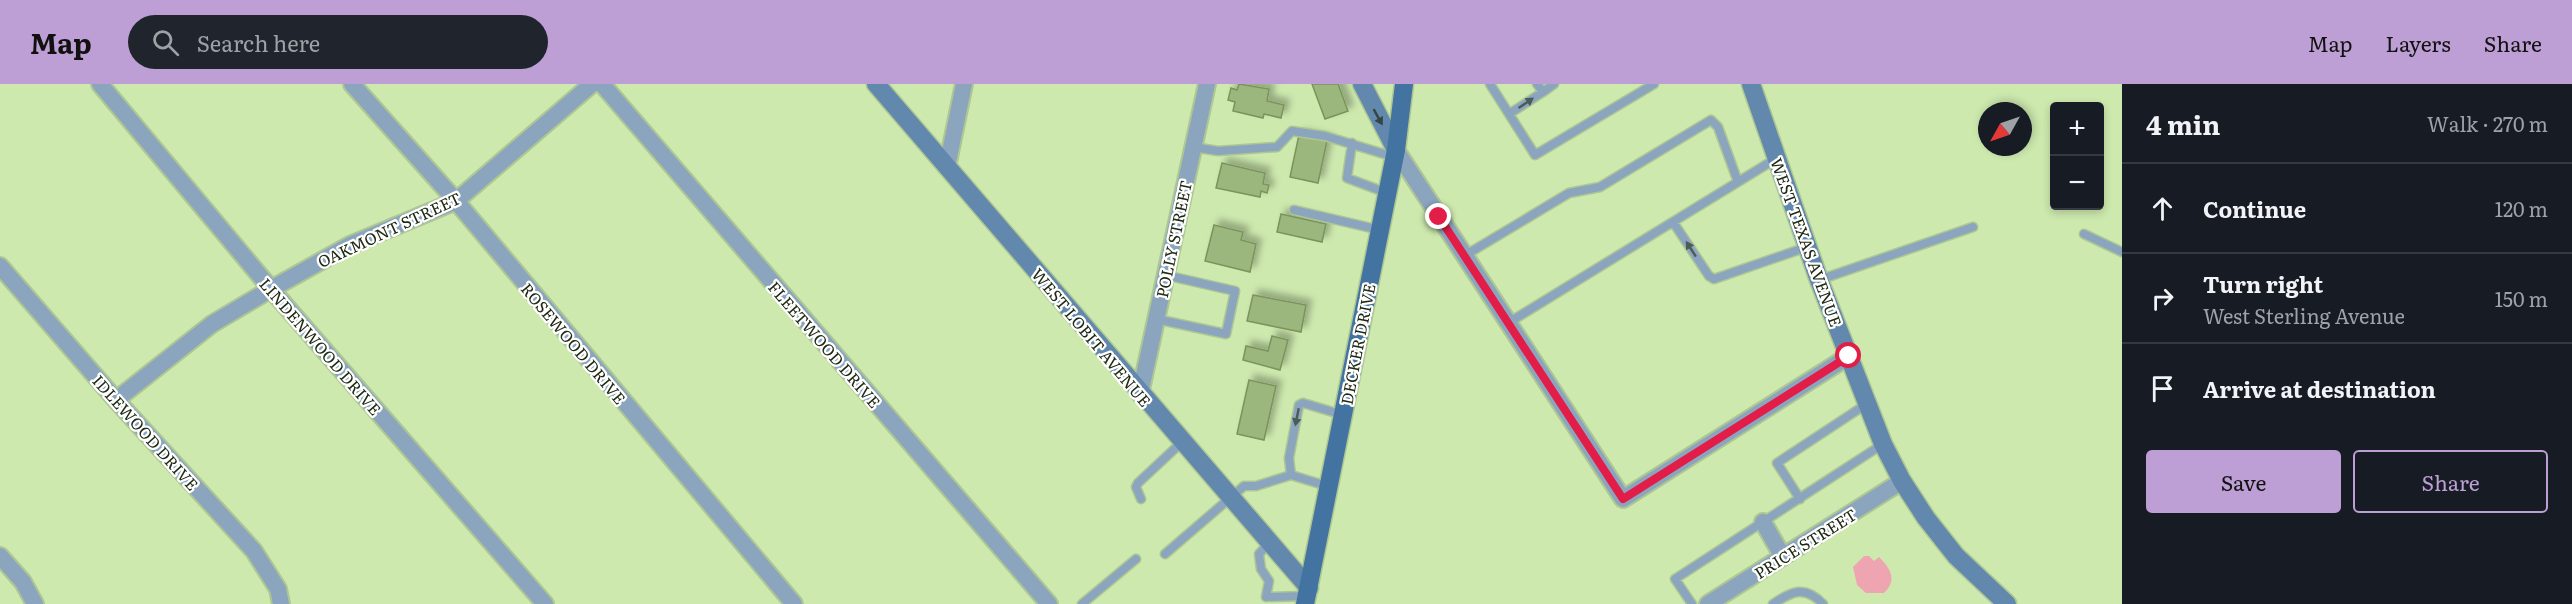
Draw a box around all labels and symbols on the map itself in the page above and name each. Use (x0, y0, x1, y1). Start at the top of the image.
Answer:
one-way arrow (1518, 98, 1534, 109)
north arrow (1978, 102, 2032, 156)
one-way arrow (1373, 109, 1383, 126)
street label: WEST TEXAS AVENUE (1765, 154, 1849, 330)
street label: POLLY STREET (1149, 178, 1197, 300)
street label: OAKMONT STREET (313, 185, 465, 273)
route end (1425, 203, 1451, 229)
one-way arrow (1686, 241, 1697, 257)
street label: WEST LOBIT AVENUE (1027, 262, 1157, 412)
street label: LINDENWOOD DRIVE (254, 272, 388, 420)
street label: FLEETWOOD DRIVE (763, 275, 887, 413)
street label: ROSEWOOD DRIVE (516, 277, 632, 409)
street label: DECKER DRIVE (1333, 281, 1381, 407)
route start (1835, 342, 1861, 368)
street label: IDLEWOOD DRIVE (87, 369, 205, 495)
one-way arrow (1292, 408, 1301, 427)
street label: PRICE STREET (1749, 502, 1861, 584)

